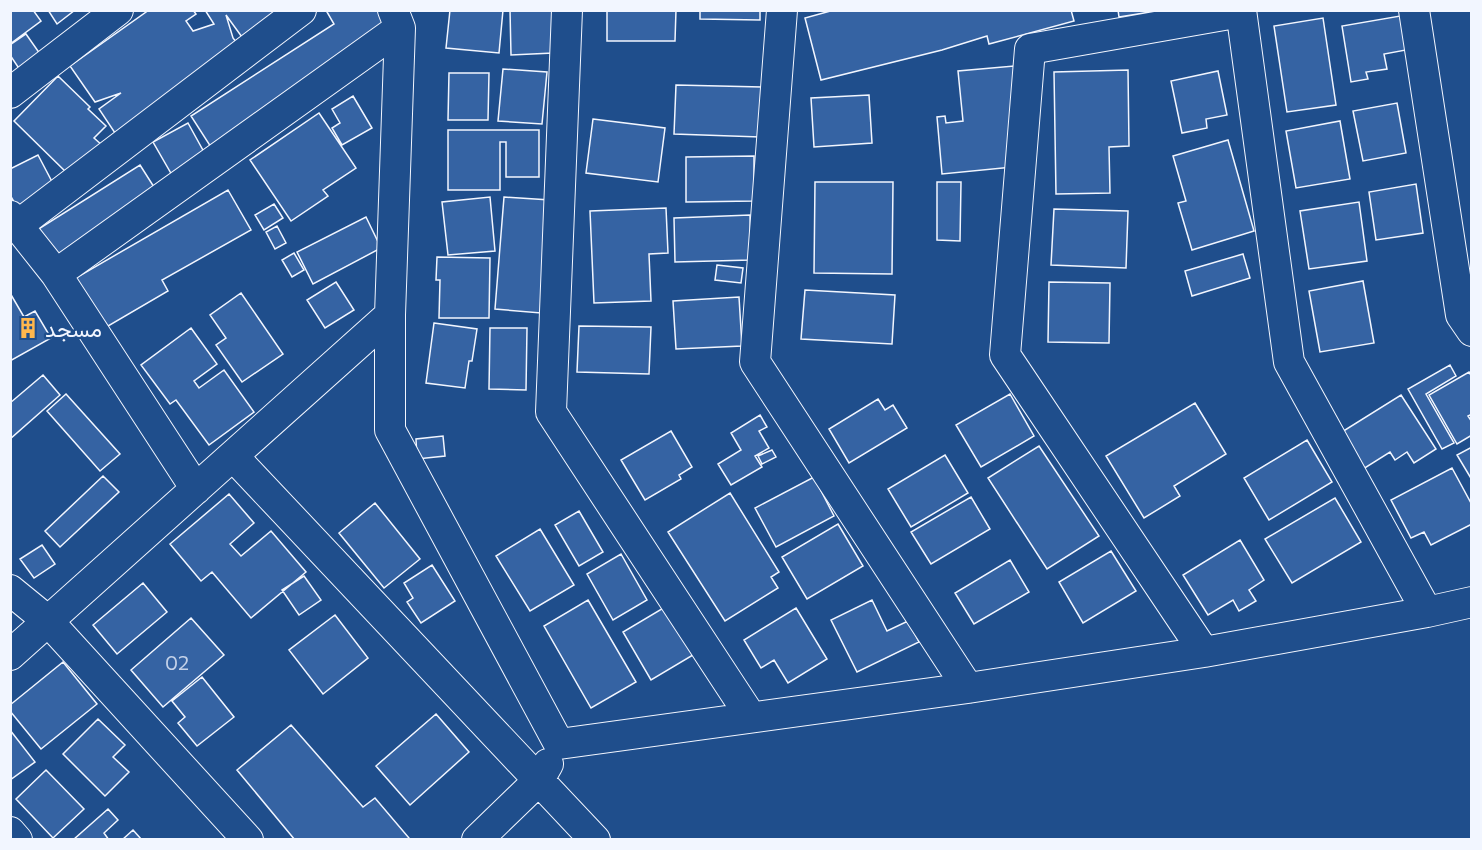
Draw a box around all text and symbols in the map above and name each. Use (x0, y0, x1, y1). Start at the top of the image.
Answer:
place label: مسجد (45, 315, 102, 342)
building icon: مسجد (16, 316, 40, 340)
house number: 02 (165, 650, 189, 674)

